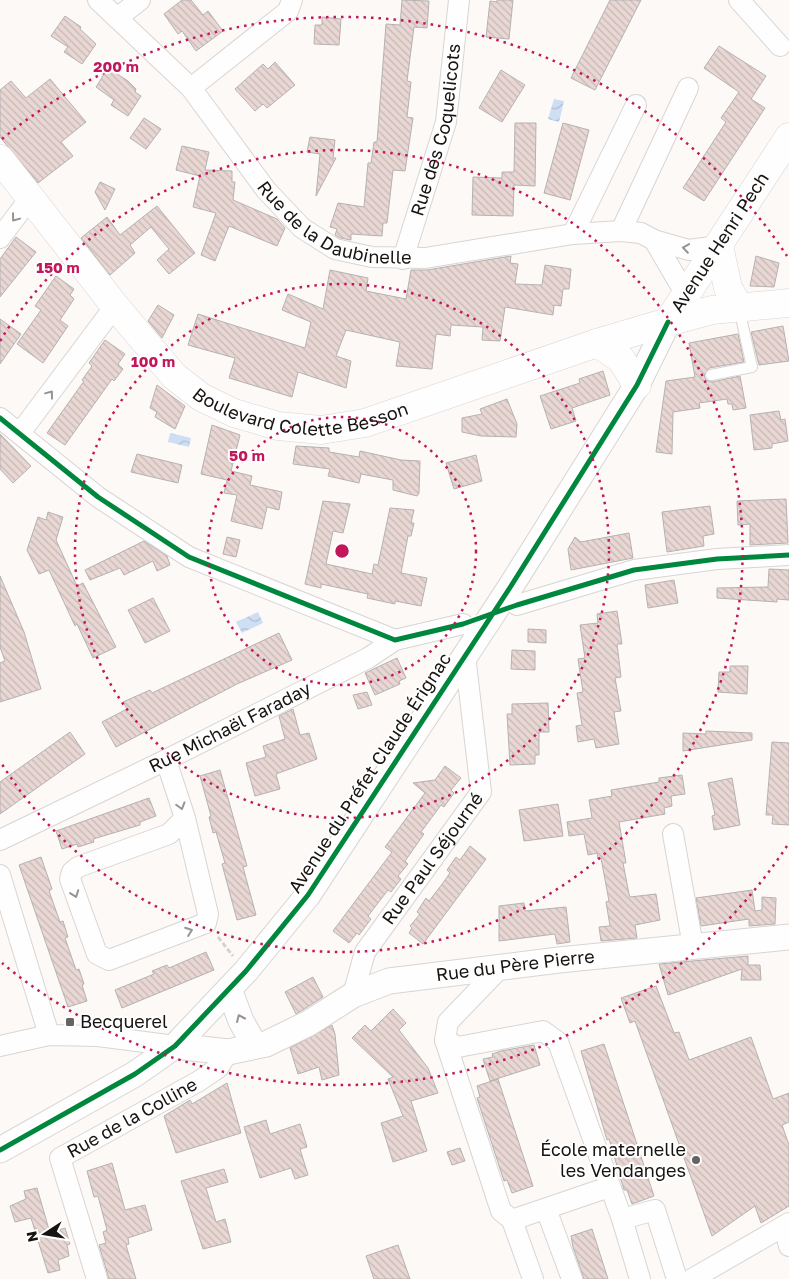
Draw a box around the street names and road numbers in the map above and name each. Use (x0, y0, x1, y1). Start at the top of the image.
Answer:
street label: Rue des Coquelicots (405, 42, 464, 218)
street label: Avenue Henri Pech (665, 168, 773, 316)
street label: Rue de la Daubinelle (253, 176, 412, 268)
street label: Boulevard Colette Besson (188, 383, 411, 440)
street label: Avenue du Préfet Claude Érignac (283, 648, 455, 897)
street label: Rue Michaël Faraday (145, 677, 314, 777)
street label: Rue Paul Séjourné (377, 788, 487, 928)
street label: Rue du Père Pierre (435, 945, 595, 985)
street label: Rue de la Colline (63, 1072, 200, 1162)

